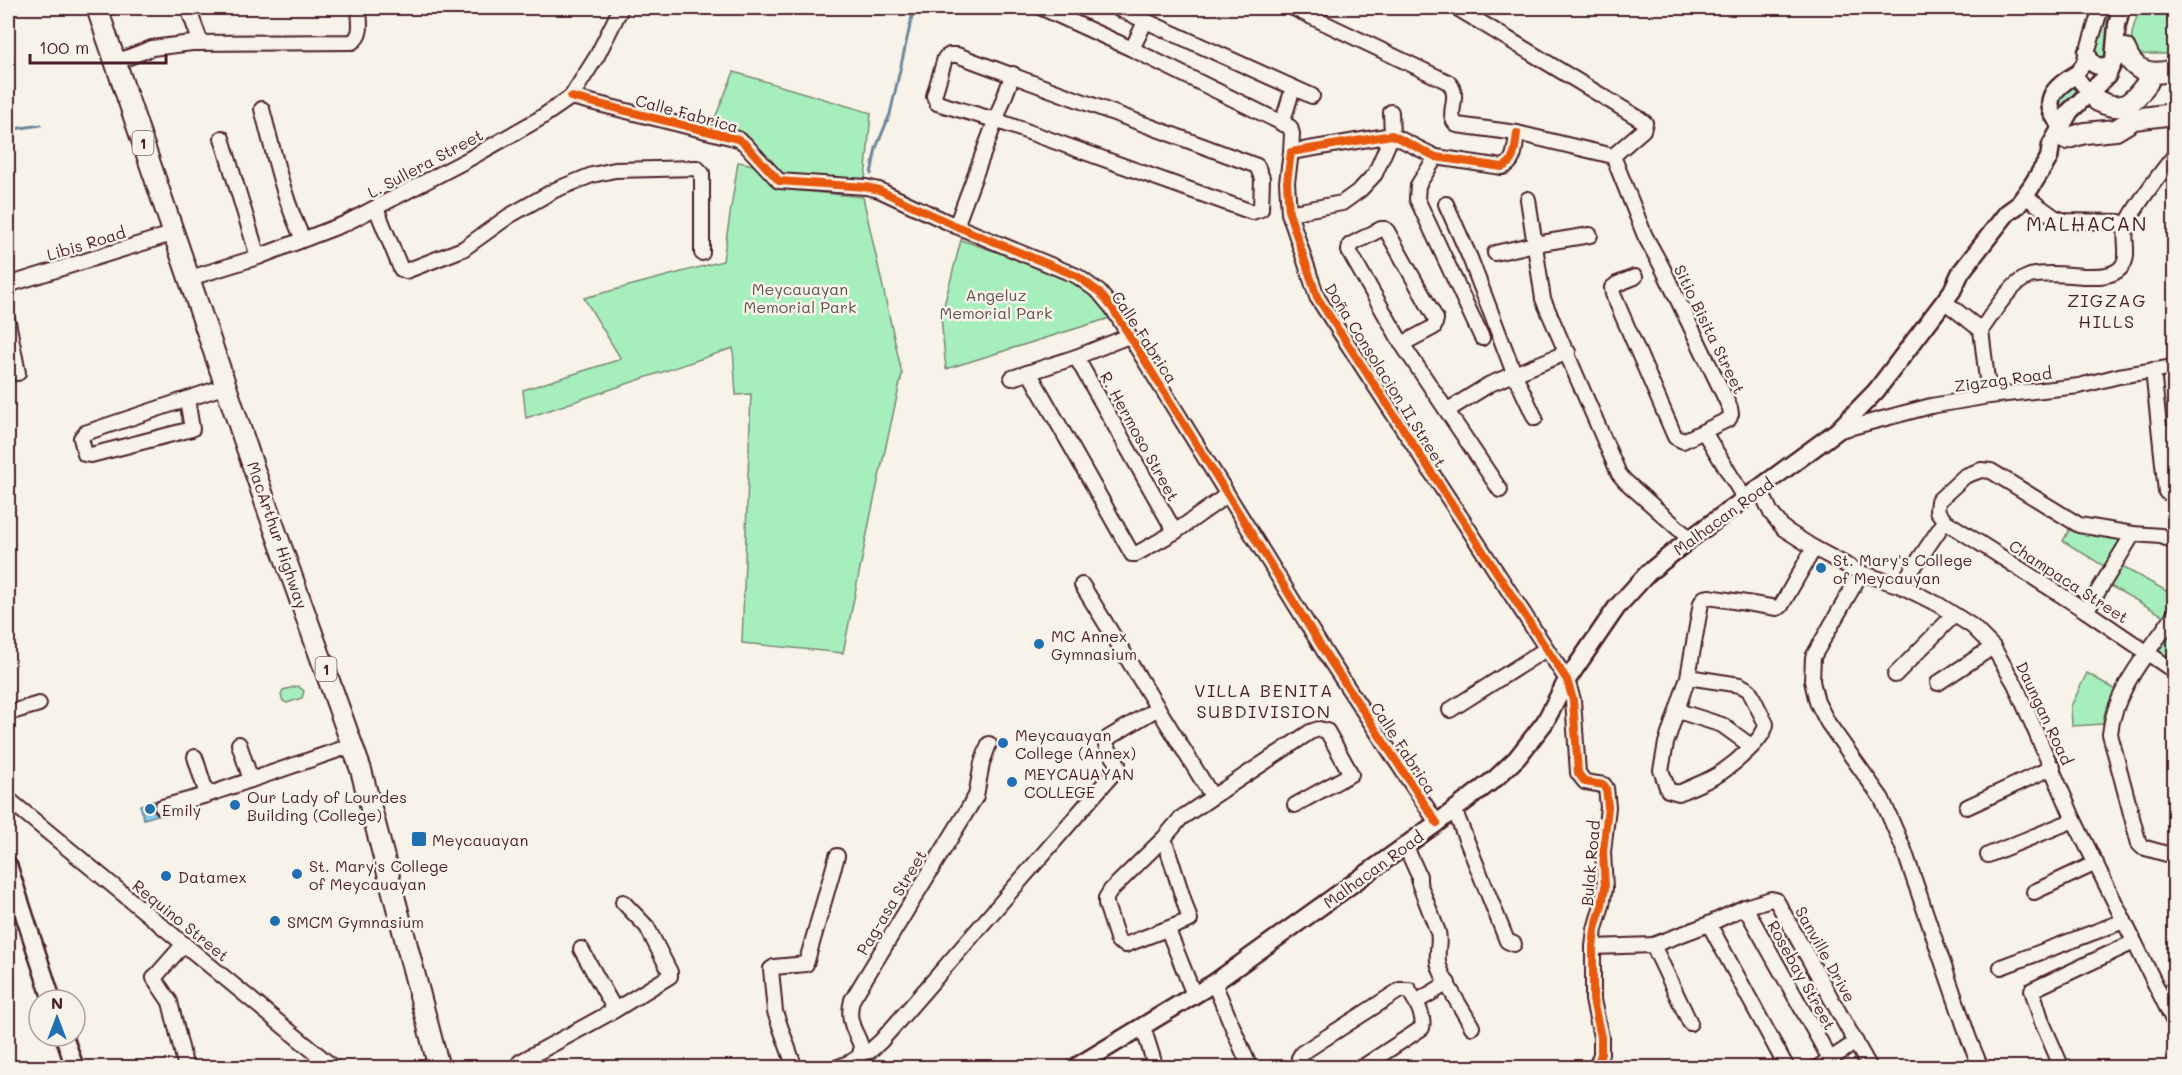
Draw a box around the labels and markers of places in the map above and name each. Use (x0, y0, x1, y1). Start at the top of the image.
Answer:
place label: St. Mary's College of Meycauyan (1833, 549, 1972, 588)
marker: St. Mary's College of Meycauyan (1814, 561, 1828, 575)
place label: MC Annex Gymnasium (1051, 625, 1137, 664)
marker: MC Annex Gymnasium (1032, 637, 1046, 651)
place label: Meycauayan College (Annex) (1015, 724, 1136, 763)
marker: Meycauayan College (Annex) (996, 736, 1010, 750)
place label: MEYCAUAYAN COLLEGE (1024, 763, 1134, 802)
marker: MEYCAUAYAN COLLEGE (1005, 775, 1019, 789)
place label: Our Lady of Lourdes Building (College) (247, 786, 407, 825)
marker: Our Lady of Lourdes Building (College) (228, 798, 242, 812)
place label: Emily (162, 799, 201, 820)
marker: Emily (143, 802, 157, 816)
place label: Meycauayan (432, 829, 528, 850)
marker: Meycauayan (410, 830, 428, 848)
place label: St. Mary's College of Meycauayan (309, 855, 448, 894)
place label: Datamex (178, 866, 247, 887)
marker: St. Mary's College of Meycauayan (290, 867, 304, 881)
marker: Datamex (159, 869, 173, 883)
place label: SMCM Gymnasium (287, 911, 424, 932)
marker: SMCM Gymnasium (268, 914, 282, 928)

